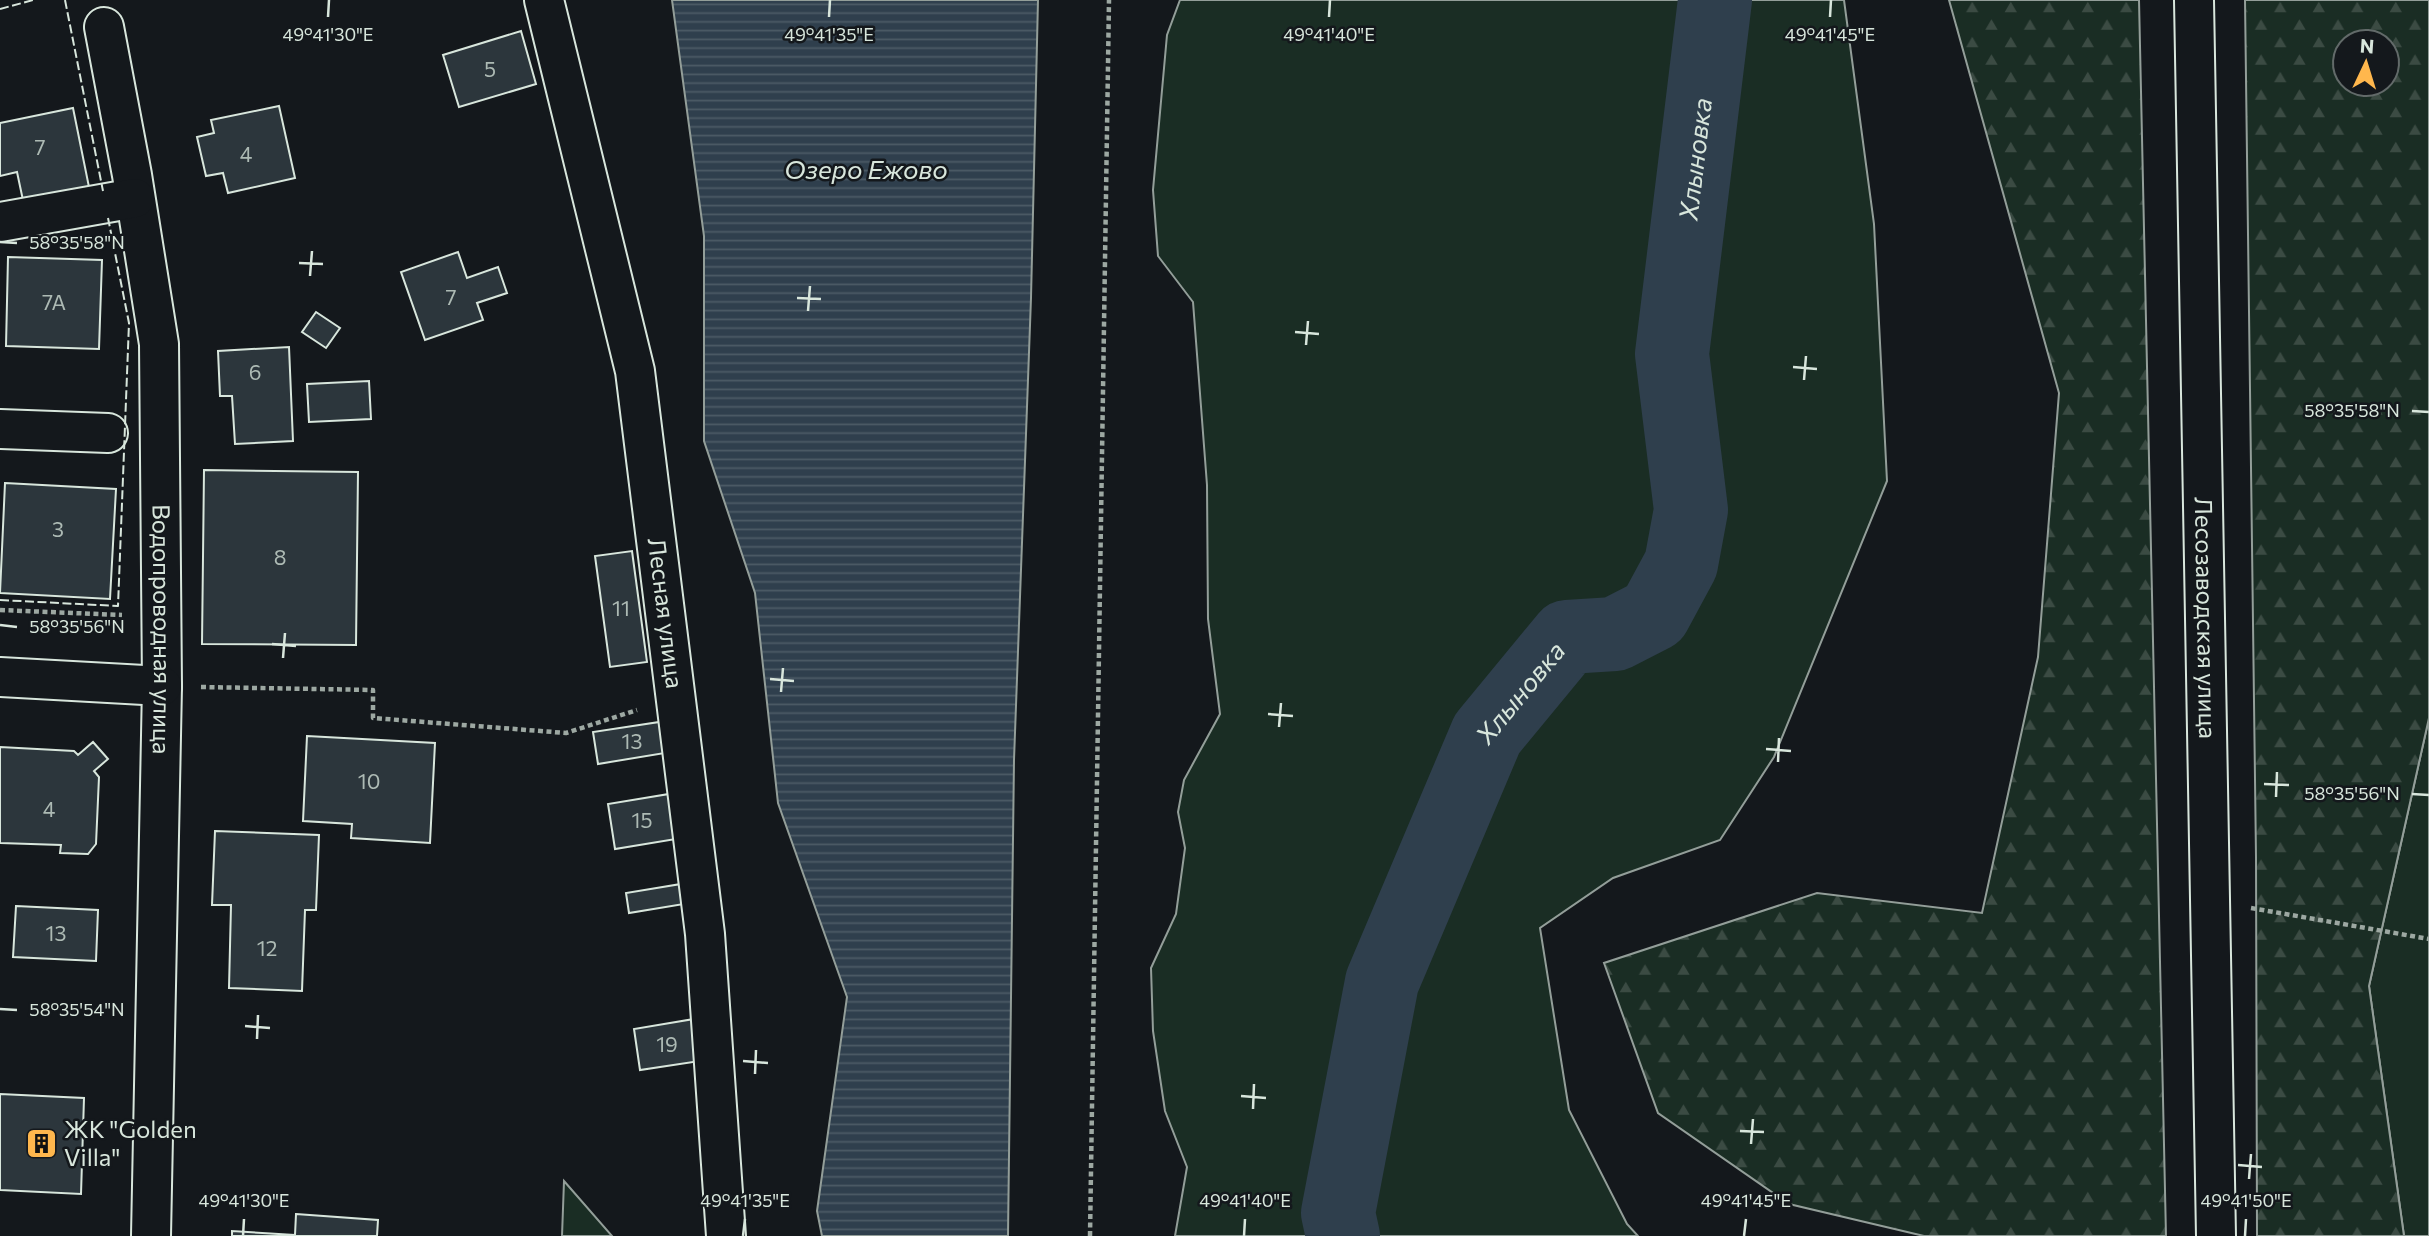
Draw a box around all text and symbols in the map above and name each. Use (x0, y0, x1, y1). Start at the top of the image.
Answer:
text: 49°41'30"E (282, 23, 374, 45)
text: 49°41'35"E (784, 23, 874, 45)
text: 49°41'40"E (1283, 23, 1375, 45)
text: 49°41'45"E (1785, 23, 1875, 45)
north arrow (2331, 28, 2401, 98)
text: N (2359, 34, 2375, 58)
house number: 5 (484, 56, 496, 81)
water label: Хлыновка (1671, 96, 1717, 223)
house number: 7 (34, 134, 46, 159)
house number: 4 (240, 141, 253, 166)
water label: Озеро Ежово (784, 153, 948, 184)
text: 58°35'58"N (29, 231, 125, 253)
house number: 7 (445, 284, 457, 309)
house number: 7А (42, 289, 66, 314)
house number: 6 (249, 359, 261, 384)
text: 58°35'58"N (2304, 399, 2400, 421)
street label: Лесозаводская улица (2190, 497, 2223, 739)
street label: Водопроводная улица (147, 504, 178, 755)
house number: 3 (52, 516, 64, 541)
street label: Лесная улица (643, 536, 690, 690)
house number: 8 (274, 544, 286, 569)
house number: 11 (612, 595, 630, 620)
text: 58°35'56"N (29, 615, 125, 637)
water label: Хлыновка (1468, 635, 1571, 750)
house number: 13 (622, 728, 642, 753)
house number: 10 (358, 768, 380, 793)
text: 58°35'56"N (2304, 782, 2400, 804)
house number: 4 (43, 796, 56, 821)
house number: 15 (631, 807, 653, 832)
house number: 13 (46, 920, 66, 945)
house number: 12 (257, 935, 277, 960)
text: 58°35'54"N (29, 998, 125, 1020)
house number: 19 (656, 1031, 678, 1056)
place label: ЖК "Golden Villa" (64, 1114, 197, 1171)
building icon: ЖК "Golden Villa" (24, 1127, 58, 1161)
text: 49°41'30"E (198, 1189, 290, 1211)
text: 49°41'35"E (700, 1189, 790, 1211)
text: 49°41'40"E (1199, 1189, 1291, 1211)
text: 49°41'45"E (1701, 1189, 1791, 1211)
text: 49°41'50"E (2200, 1189, 2292, 1211)

